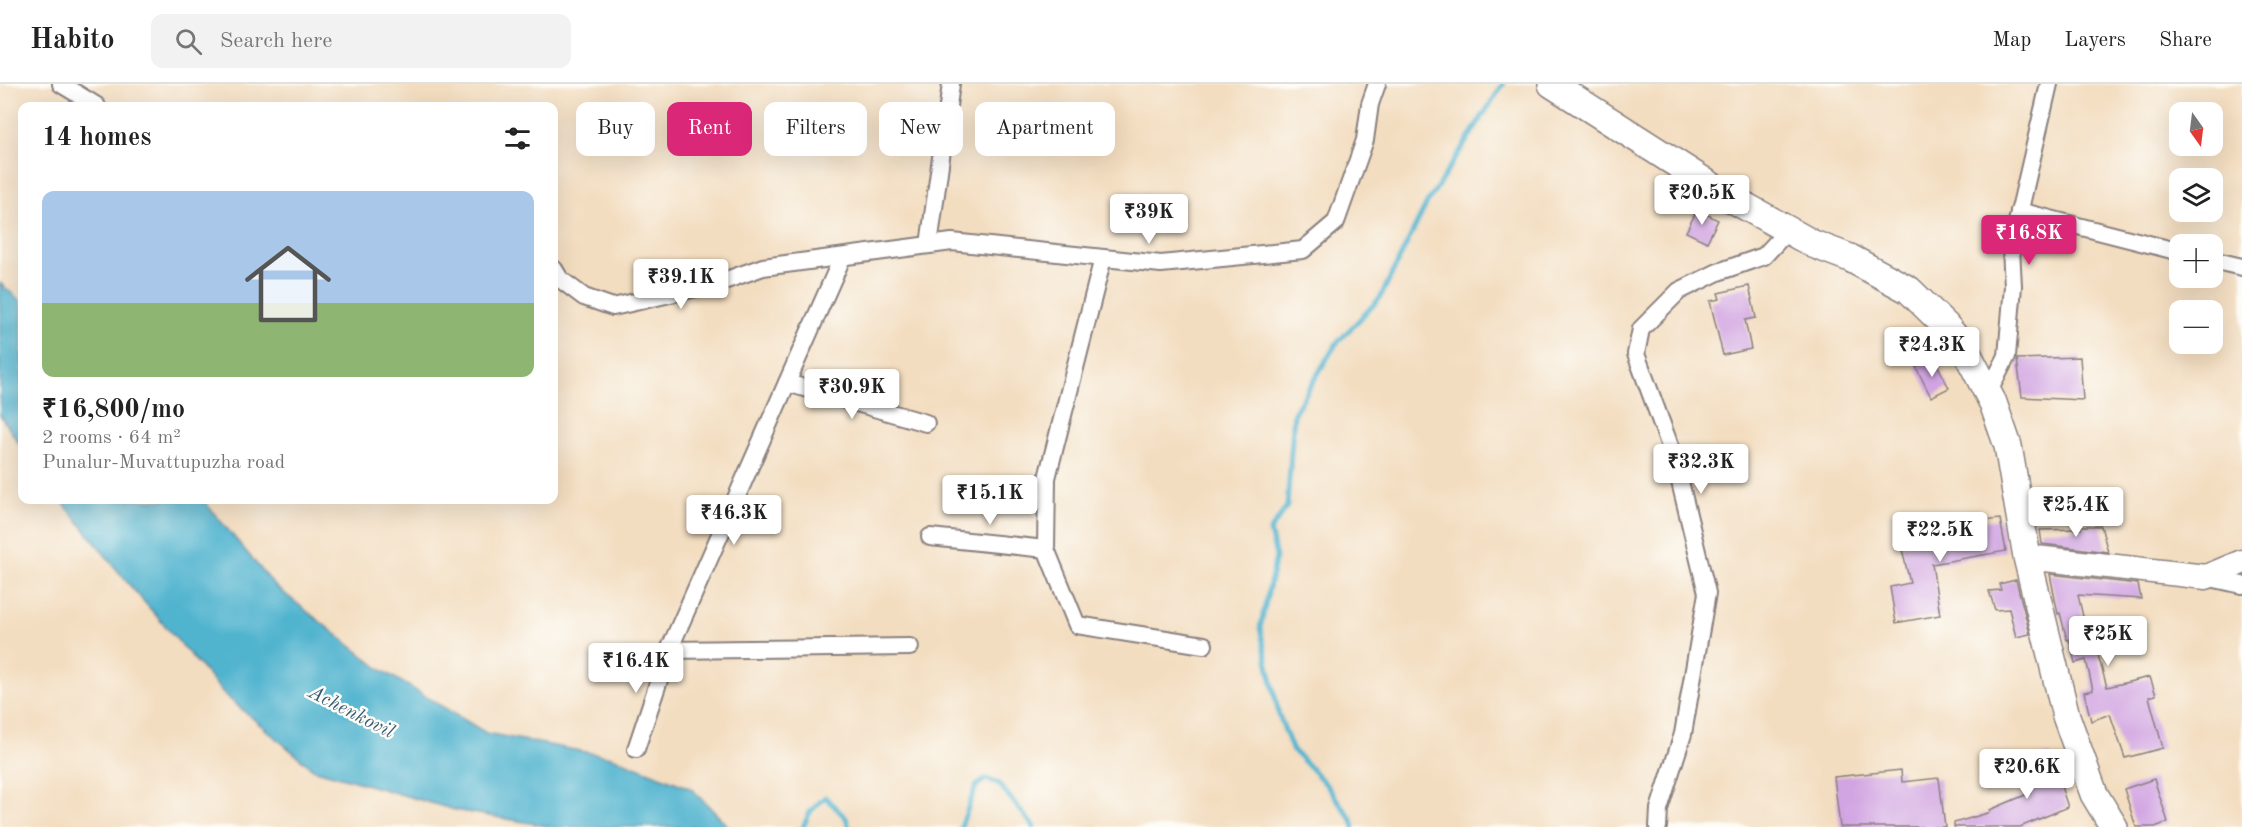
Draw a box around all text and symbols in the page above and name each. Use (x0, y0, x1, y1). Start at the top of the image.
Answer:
search box (151, 14, 571, 68)
icon: search (172, 25, 205, 58)
text: Habito (30, 27, 115, 55)
text: Search here (220, 30, 332, 52)
text: Map (1992, 30, 2031, 51)
text: Layers (2064, 30, 2126, 51)
text: Share (2159, 30, 2212, 51)
chip: Buy (576, 102, 655, 156)
chip: Rent (667, 102, 752, 156)
chip: Filters (764, 102, 867, 156)
chip: New (879, 102, 963, 156)
chip: Apartment (975, 102, 1115, 156)
north arrow (2169, 102, 2223, 156)
map controls (2169, 102, 2223, 354)
icon: filters (501, 122, 534, 155)
text: 14 homes (42, 125, 151, 151)
button: layers (2169, 168, 2223, 222)
pin: ₹20.5K (1653, 175, 1751, 226)
text: ₹20.5K (1668, 184, 1736, 204)
pin: ₹39K (1113, 194, 1185, 245)
text: ₹39K (1124, 203, 1174, 223)
pin: ₹16.8K (1980, 215, 2078, 266)
text: ₹16.8K (1995, 224, 2063, 244)
icon: home (234, 230, 342, 338)
button: + (2169, 234, 2223, 288)
pin: ₹39.1K (632, 259, 730, 310)
text: ₹39.1K (647, 268, 715, 288)
button: − (2169, 300, 2223, 354)
pin: ₹24.3K (1883, 327, 1981, 378)
text: ₹24.3K (1898, 336, 1966, 356)
pin: ₹30.9K (803, 369, 901, 420)
text: ₹30.9K (818, 378, 886, 398)
text: ₹16,800/mo (42, 397, 185, 423)
text: 2 rooms · 64 m² (42, 428, 181, 448)
pin: ₹32.3K (1652, 444, 1750, 495)
text: Punalur-Muvattupuzha road (42, 453, 285, 473)
text: ₹32.3K (1667, 453, 1735, 473)
pin: ₹15.1K (941, 475, 1039, 526)
text: ₹15.1K (956, 484, 1024, 504)
pin: ₹25.4K (2027, 487, 2125, 538)
pin: ₹46.3K (685, 495, 783, 546)
text: ₹25.4K (2042, 496, 2110, 516)
text: ₹46.3K (700, 504, 768, 524)
pin: ₹22.5K (1891, 512, 1989, 563)
text: ₹22.5K (1906, 521, 1974, 541)
pin: ₹25K (2072, 616, 2144, 667)
text: ₹25K (2083, 625, 2133, 645)
pin: ₹16.4K (587, 643, 685, 694)
text: ₹16.4K (602, 652, 670, 672)
water label: Achenkovil (304, 682, 397, 743)
pin: ₹20.6K (1978, 749, 2076, 800)
text: ₹20.6K (1993, 758, 2061, 778)

